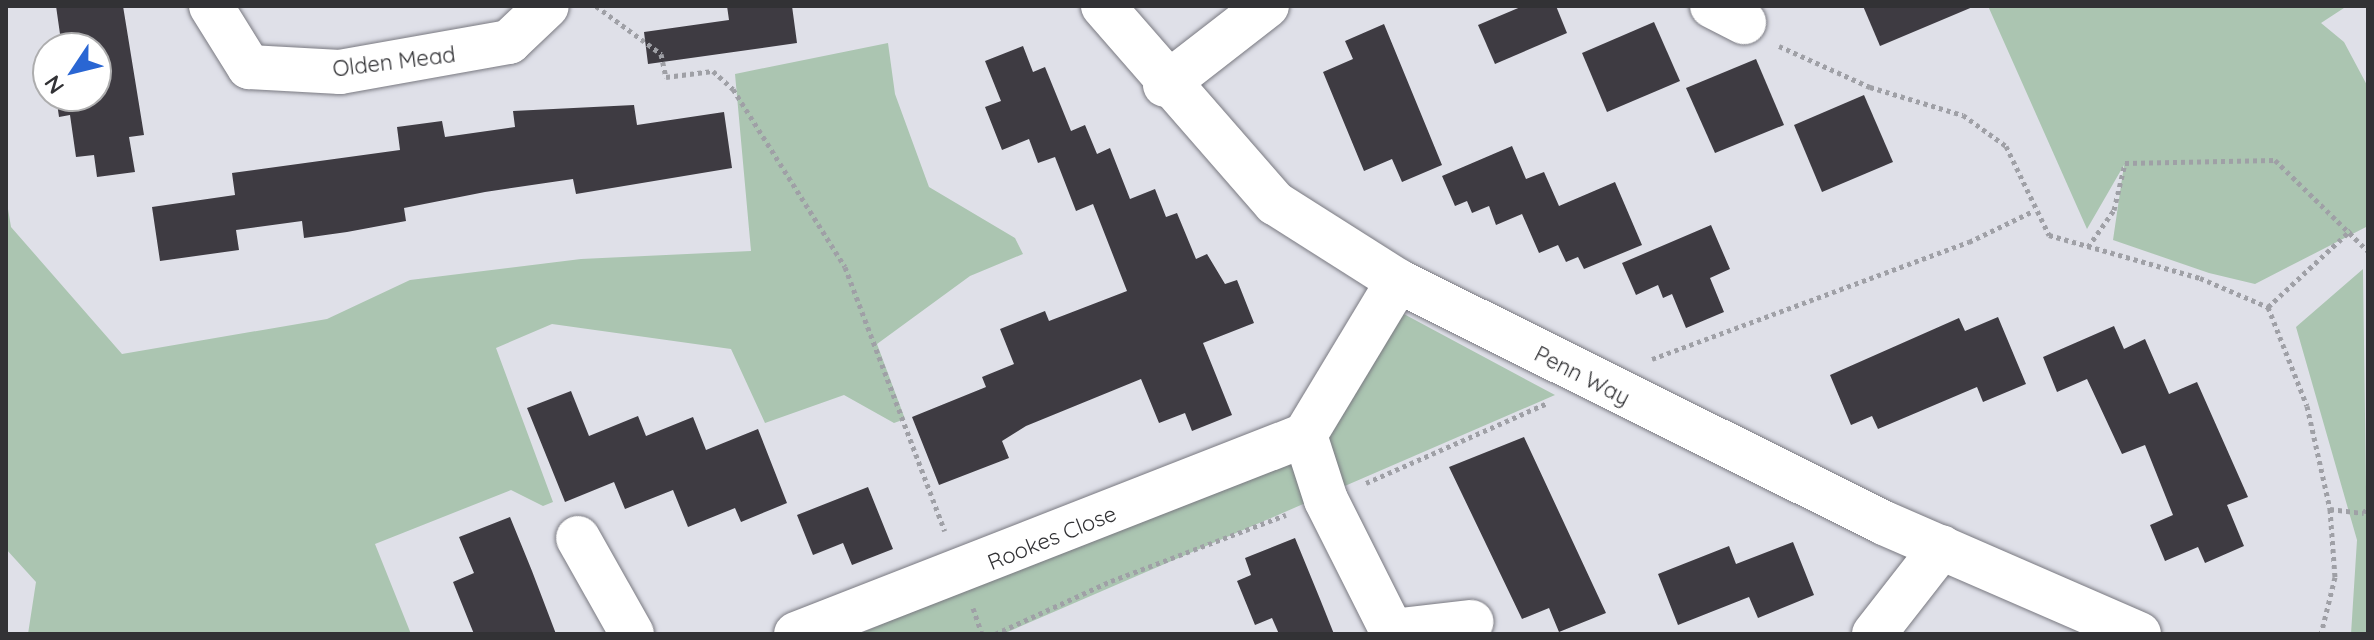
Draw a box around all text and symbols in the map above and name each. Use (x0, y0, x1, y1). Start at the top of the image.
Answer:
north arrow (32, 32, 112, 112)
street label: Olden Mead (331, 41, 457, 83)
text: N (38, 70, 70, 99)
street label: Penn Way (1530, 341, 1634, 411)
street label: Rookes Close (984, 500, 1120, 576)

